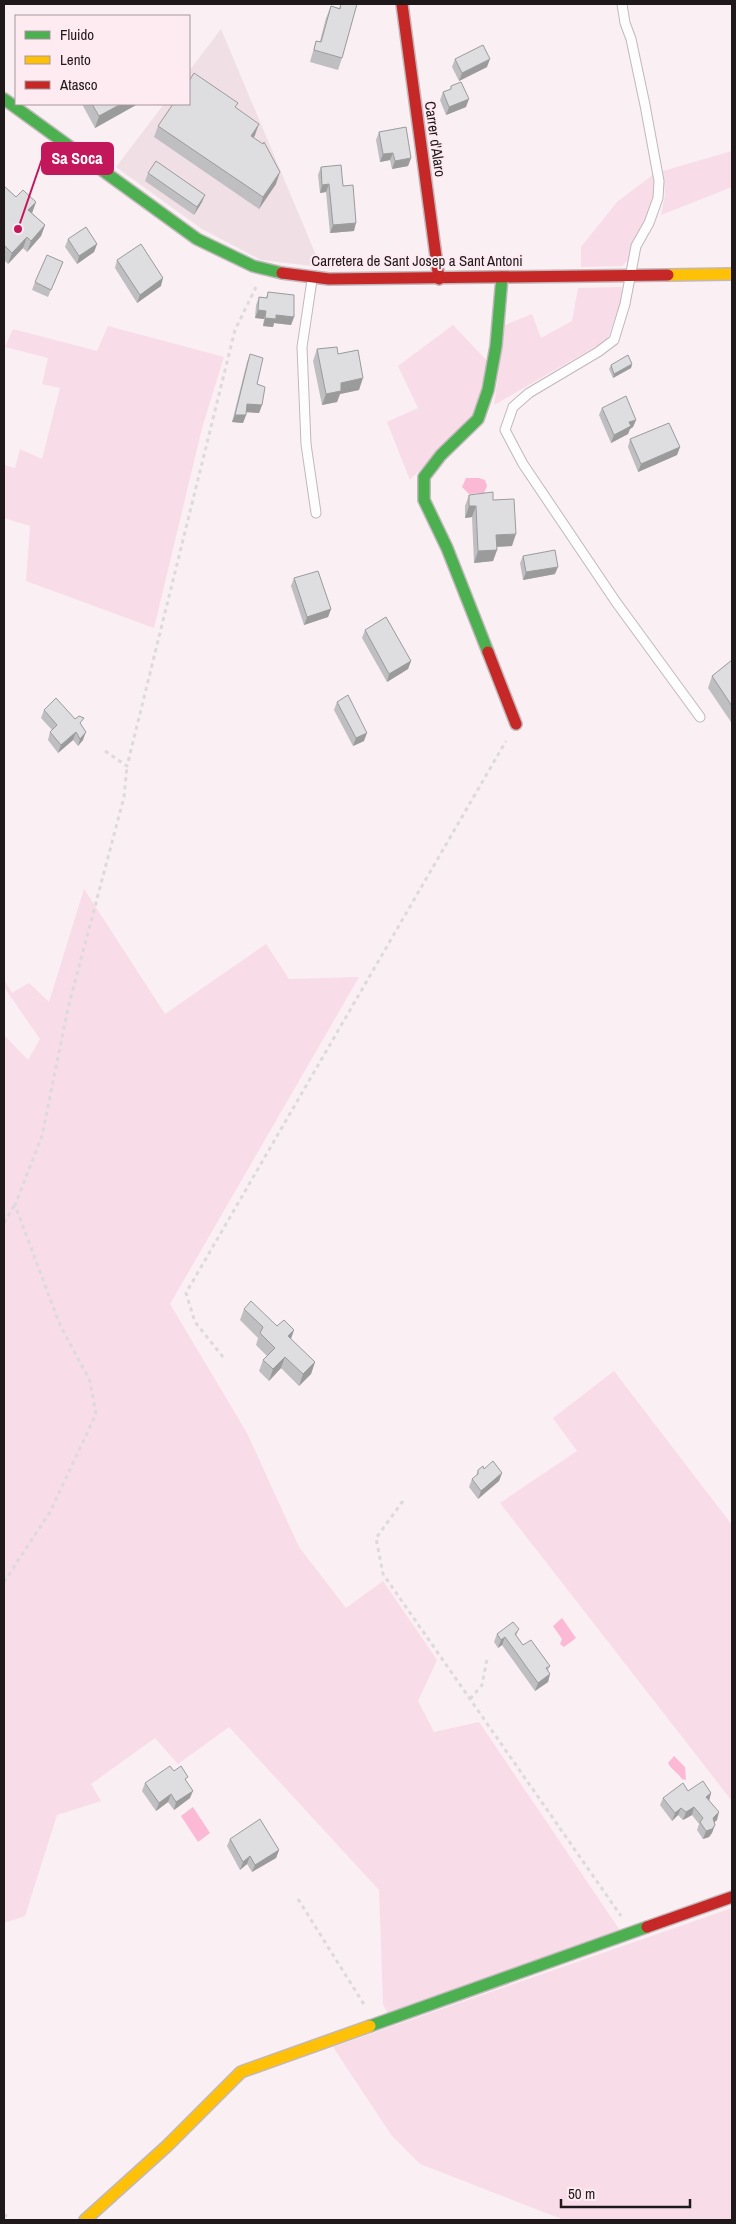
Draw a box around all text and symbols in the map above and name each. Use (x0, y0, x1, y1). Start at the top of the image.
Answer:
legend (15, 15, 190, 105)
text: Fluido (60, 24, 94, 45)
text: Lento (60, 49, 91, 70)
text: Atasco (59, 74, 98, 95)
street label: Carrer d'Alaro (420, 100, 451, 178)
callout: Sa Soca (42, 143, 113, 174)
text: Sa Soca (51, 147, 103, 169)
street label: Carretera de Sant Josep a Sant Antoni (311, 250, 523, 271)
scale bar (561, 2176, 690, 2208)
text: 50 m (568, 2183, 595, 2204)

